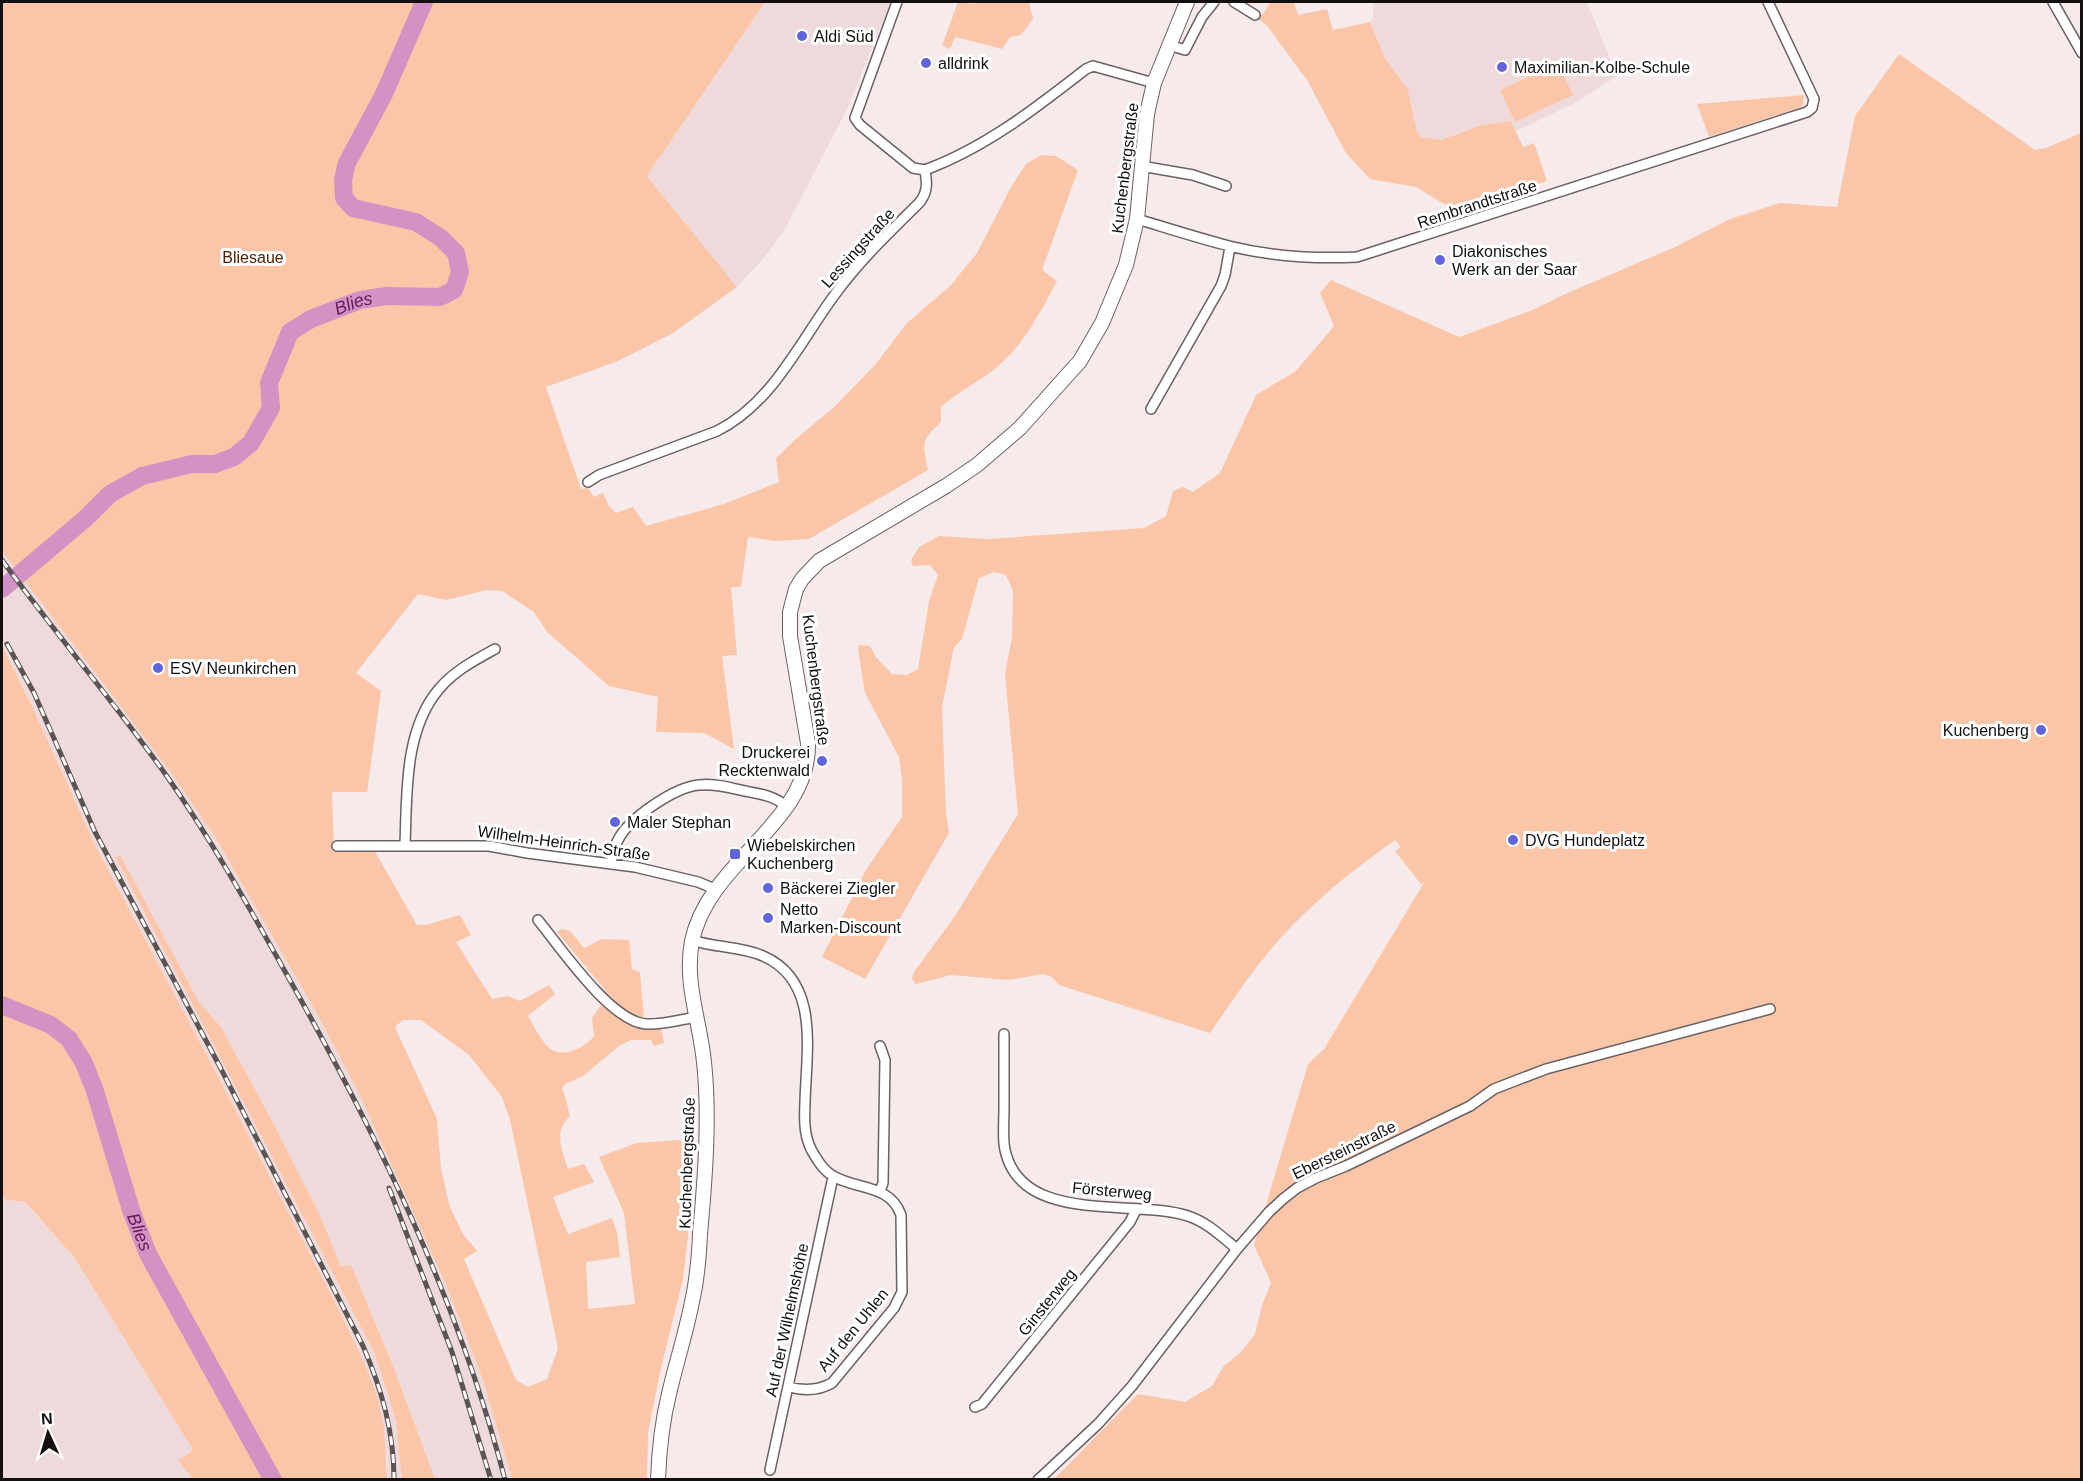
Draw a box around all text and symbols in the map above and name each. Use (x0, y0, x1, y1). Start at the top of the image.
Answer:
place label: Aldi Süd (814, 28, 874, 45)
marker: Aldi Süd (795, 29, 809, 43)
place label: alldrink (938, 55, 990, 72)
marker: alldrink (919, 56, 933, 70)
place label: Maximilian-Kolbe-Schule (1514, 59, 1690, 76)
marker: Maximilian-Kolbe-Schule (1495, 60, 1509, 74)
street label: Kuchenbergstraße (1109, 102, 1141, 234)
street label: Rembrandtstraße (1415, 177, 1539, 231)
street label: Lessingstraße (818, 205, 898, 291)
place label: Diakonisches Werk an der Saar (1452, 243, 1578, 278)
park label: Bliesaue (222, 249, 284, 266)
marker: Diakonisches Werk an der Saar (1433, 253, 1447, 267)
water label: Blies (332, 288, 374, 319)
street label: Kuchenbergstraße (800, 614, 832, 746)
place label: ESV Neunkirchen (170, 660, 296, 677)
marker: ESV Neunkirchen (151, 661, 165, 675)
place label: Kuchenberg (1943, 722, 2029, 739)
marker: Kuchenberg (2034, 723, 2048, 737)
place label: Druckerei Recktenwald (718, 744, 810, 779)
marker: Druckerei Recktenwald (815, 754, 829, 768)
place label: Maler Stephan (627, 814, 731, 831)
marker: Maler Stephan (608, 815, 622, 829)
street label: Wilhelm-Heinrich-Straße (477, 822, 652, 864)
place label: DVG Hundeplatz (1525, 832, 1645, 849)
marker: DVG Hundeplatz (1506, 833, 1520, 847)
place label: Wiebelskirchen Kuchenberg (747, 837, 855, 872)
marker: Wiebelskirchen Kuchenberg (728, 847, 742, 861)
place label: Bäckerei Ziegler (780, 880, 896, 897)
marker: Bäckerei Ziegler (761, 881, 775, 895)
place label: Netto Marken-Discount (780, 901, 901, 936)
marker: Netto Marken-Discount (761, 911, 775, 925)
street label: Kuchenbergstraße (676, 1097, 698, 1229)
street label: Ebersteinstraße (1290, 1118, 1399, 1182)
street label: Försterweg (1071, 1179, 1153, 1203)
water label: Blies (123, 1210, 156, 1254)
street label: Auf der Wilhelmshöhe (762, 1242, 812, 1398)
street label: Ginsterweg (1015, 1265, 1079, 1339)
street label: Auf den Uhlen (814, 1285, 892, 1375)
north arrow (18, 1403, 78, 1463)
text: N (41, 1410, 53, 1427)

